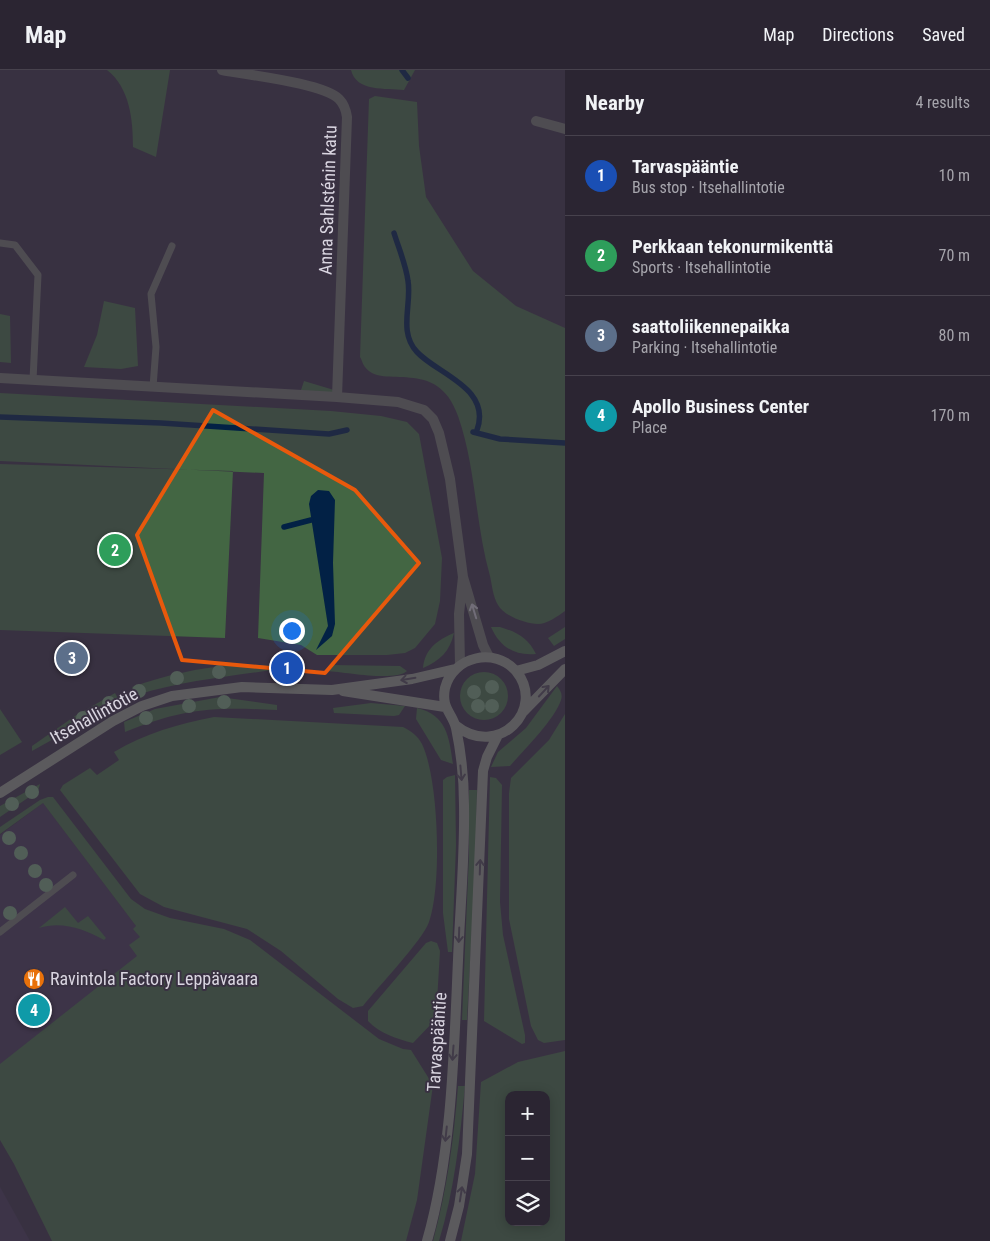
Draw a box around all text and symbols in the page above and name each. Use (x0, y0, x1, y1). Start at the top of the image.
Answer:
text: Map (25, 21, 66, 49)
text: Map (763, 24, 794, 45)
text: Directions (822, 24, 894, 45)
text: Saved (922, 24, 965, 45)
text: Nearby (585, 91, 644, 115)
text: 4 results (915, 93, 970, 112)
street label: Anna Sahlsténin katu (314, 125, 341, 275)
text: Tarvaspääntie (632, 155, 739, 178)
text: 1 (597, 166, 605, 185)
text: 10 m (938, 166, 970, 185)
text: Bus stop · Itsehallintotie (632, 178, 785, 197)
text: Perkkaan tekonurmikenttä (632, 235, 833, 258)
text: 2 (597, 246, 605, 265)
text: 70 m (938, 246, 970, 265)
text: Sports · Itsehallintotie (632, 258, 771, 277)
text: saattoliikennepaikka (632, 315, 790, 338)
text: 3 (597, 326, 605, 345)
text: 80 m (938, 326, 970, 345)
text: Parking · Itsehallintotie (632, 338, 777, 357)
text: Apollo Business Center (632, 395, 809, 418)
text: 4 (597, 406, 605, 425)
text: 170 m (931, 406, 970, 425)
text: Place (632, 418, 667, 437)
pin: 2 (99, 531, 131, 569)
one-way arrow (468, 603, 478, 619)
your location (279, 618, 305, 644)
pin: 3 (56, 639, 88, 677)
pin: 1 (271, 649, 303, 687)
one-way arrow (400, 675, 416, 685)
street label: Itsehallintotie (46, 683, 141, 748)
one-way arrow (538, 685, 550, 698)
one-way arrow (457, 765, 466, 781)
one-way arrow (476, 859, 485, 875)
one-way arrow (454, 927, 463, 943)
restaurant icon: Ravintola Factory Leppävaara (22, 967, 46, 991)
place label: Ravintola Factory Leppävaara (50, 968, 258, 989)
pin: 4 (18, 991, 50, 1029)
street label: Tarvaspääntie (423, 991, 450, 1092)
one-way arrow (449, 1044, 458, 1060)
map controls (505, 1091, 550, 1226)
button: + (505, 1091, 550, 1136)
one-way arrow (441, 1126, 451, 1142)
button: − (505, 1136, 550, 1181)
button: layers (505, 1181, 550, 1226)
one-way arrow (456, 1186, 466, 1202)

